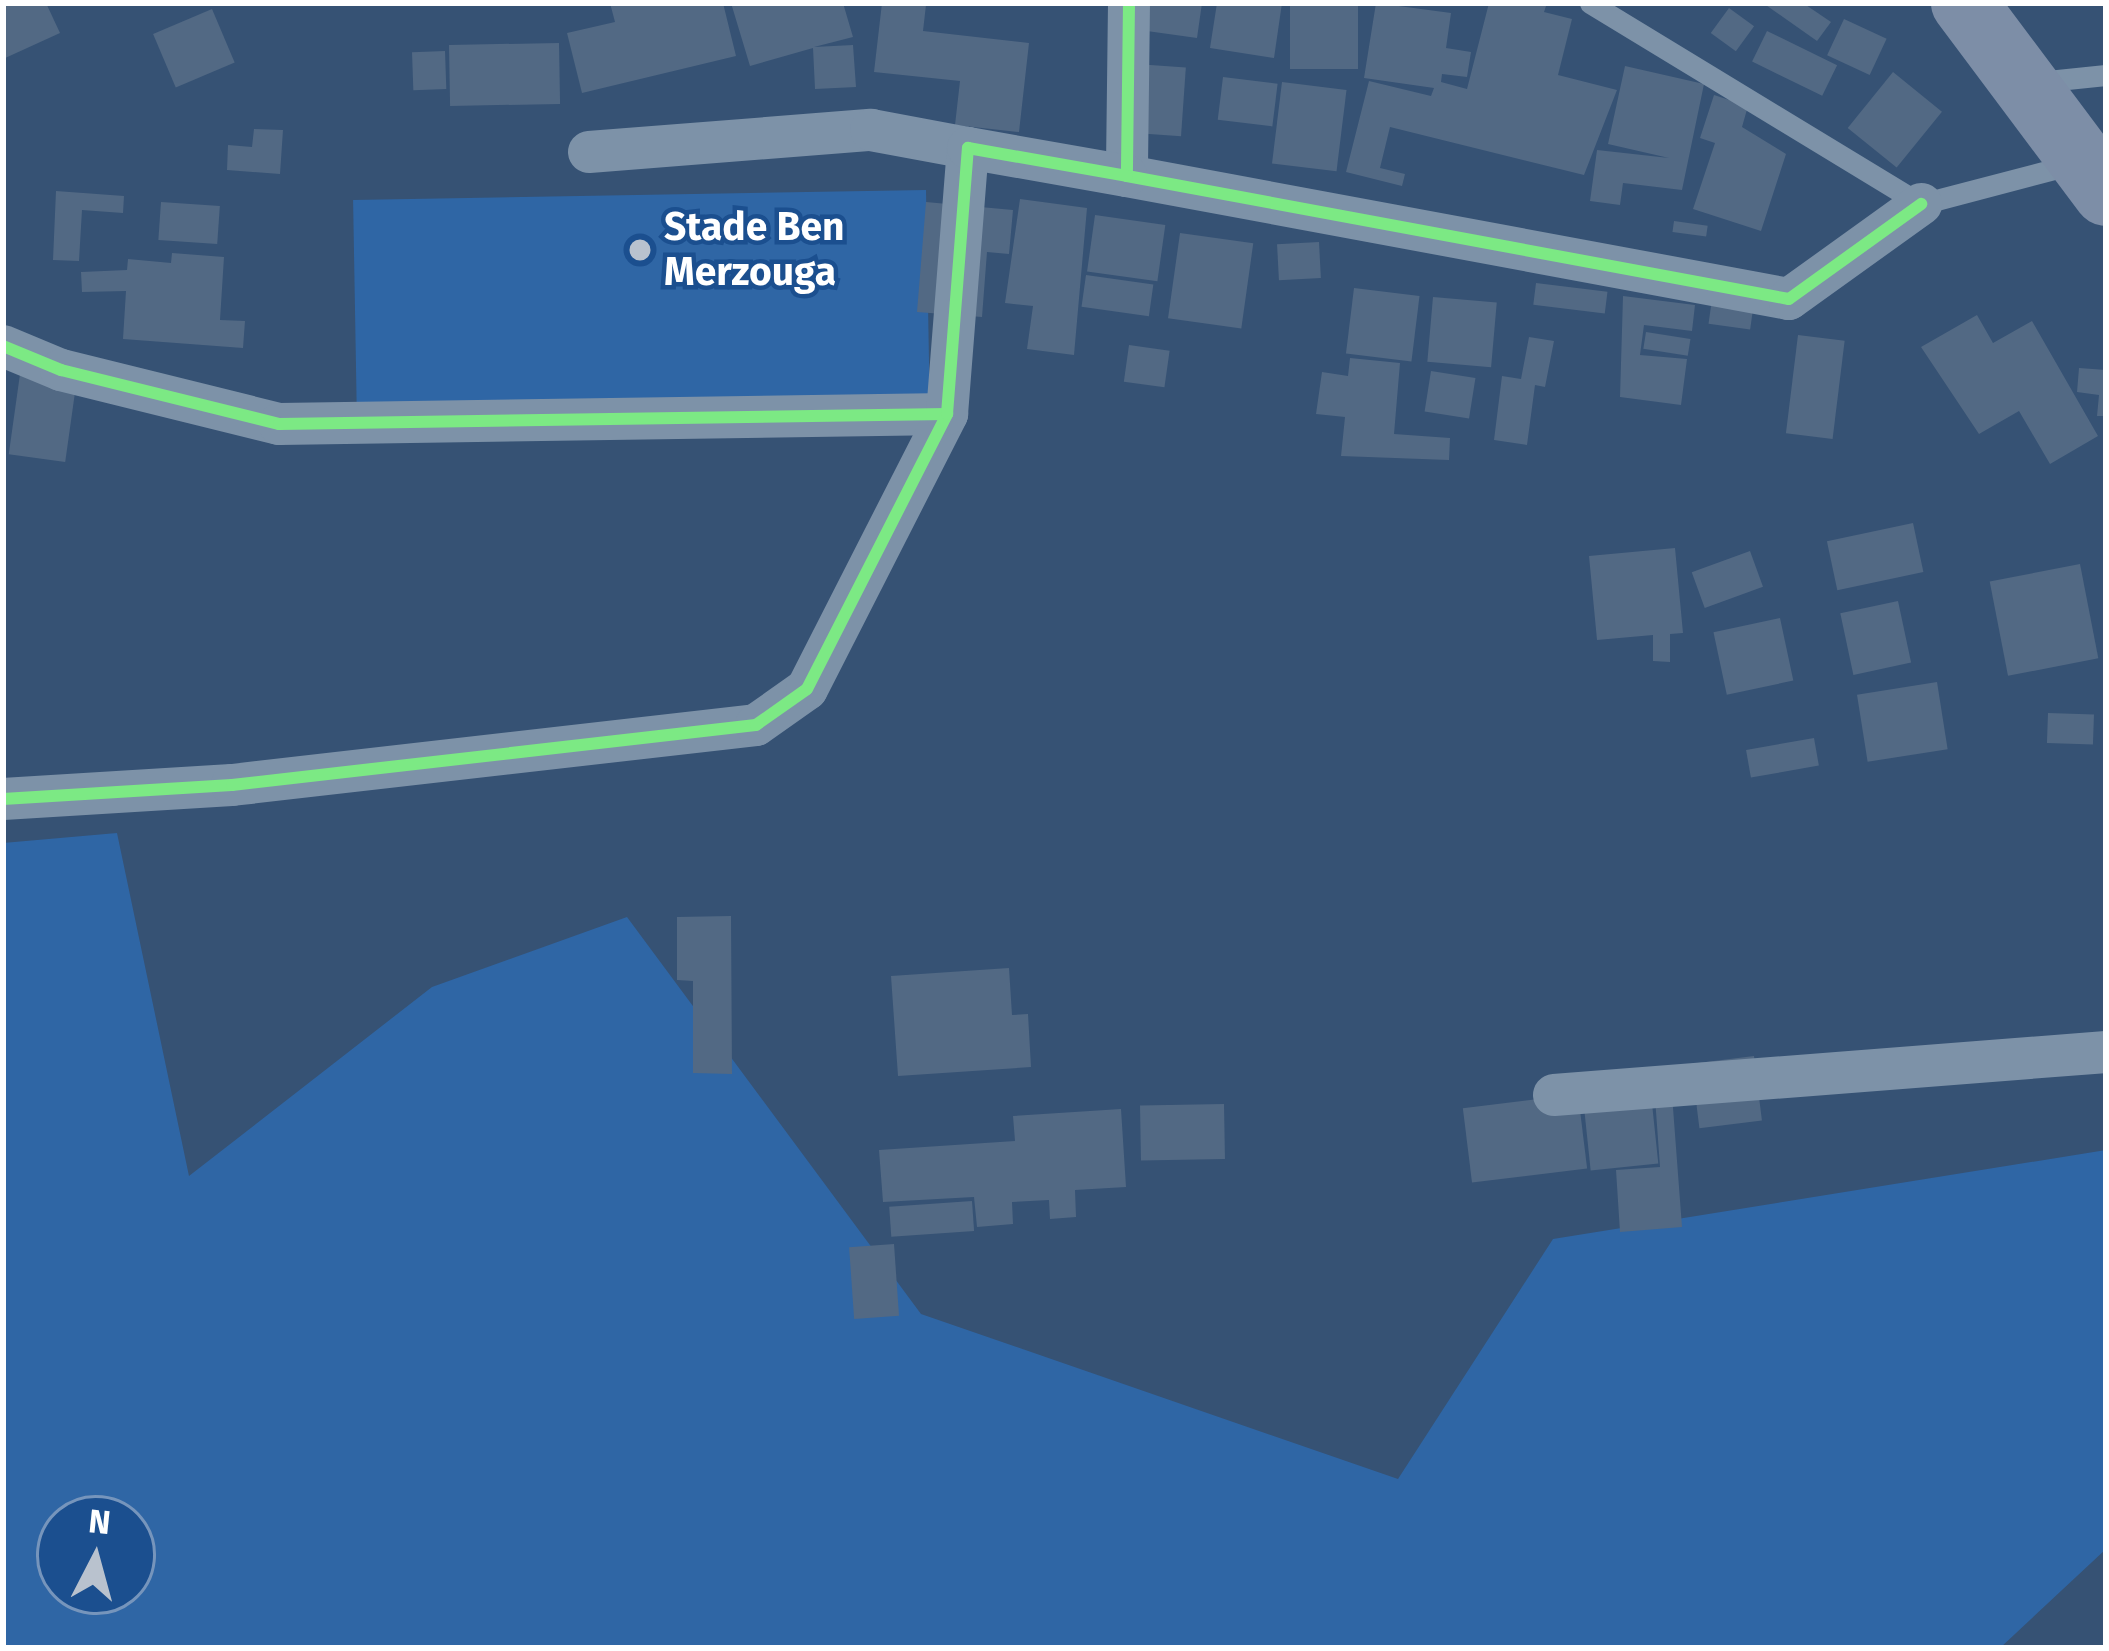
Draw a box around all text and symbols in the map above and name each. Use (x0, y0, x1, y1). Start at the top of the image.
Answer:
place label: Stade Ben Merzouga (664, 205, 845, 296)
marker: Stade Ben Merzouga (627, 237, 653, 263)
north arrow (36, 1495, 156, 1615)
text: N (86, 1501, 112, 1543)

